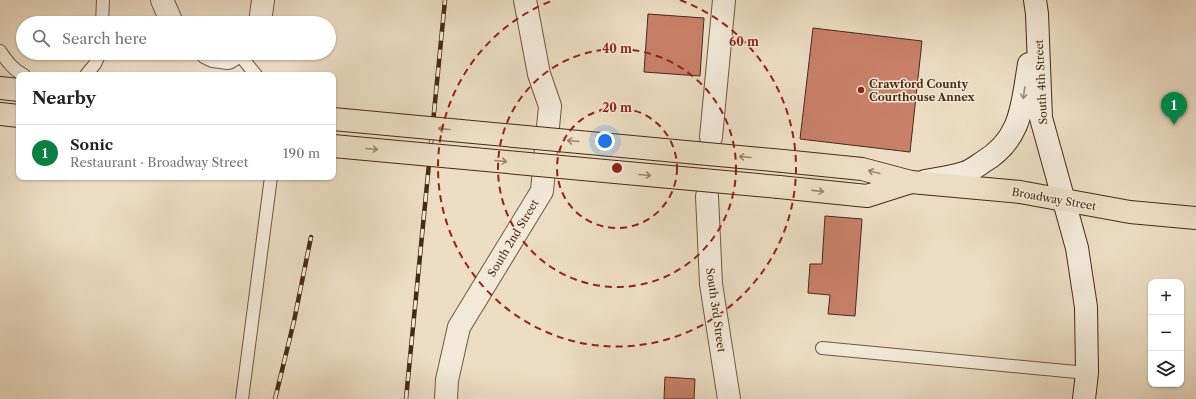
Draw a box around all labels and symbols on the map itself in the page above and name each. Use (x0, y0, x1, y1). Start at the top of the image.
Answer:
text: 60 m (729, 34, 759, 49)
street label: South 4th Street (1032, 39, 1050, 125)
text: 40 m (602, 41, 632, 56)
place label: Crawford County Courthouse Annex (869, 77, 975, 104)
marker: Crawford County Courthouse Annex (856, 85, 866, 95)
one-way arrow (1020, 87, 1028, 100)
pin: 1 (1161, 92, 1187, 125)
text: 20 m (602, 100, 632, 115)
one-way arrow (438, 126, 451, 133)
your location (595, 131, 615, 151)
one-way arrow (567, 138, 580, 145)
one-way arrow (365, 146, 378, 153)
one-way arrow (739, 154, 752, 161)
one-way arrow (494, 158, 507, 165)
centre of rings (610, 161, 624, 175)
one-way arrow (868, 168, 881, 175)
one-way arrow (638, 171, 651, 178)
street label: Broadway Street (1011, 185, 1097, 213)
one-way arrow (811, 188, 824, 195)
street label: South 2nd Street (484, 197, 542, 279)
street label: South 3rd Street (703, 267, 729, 353)

